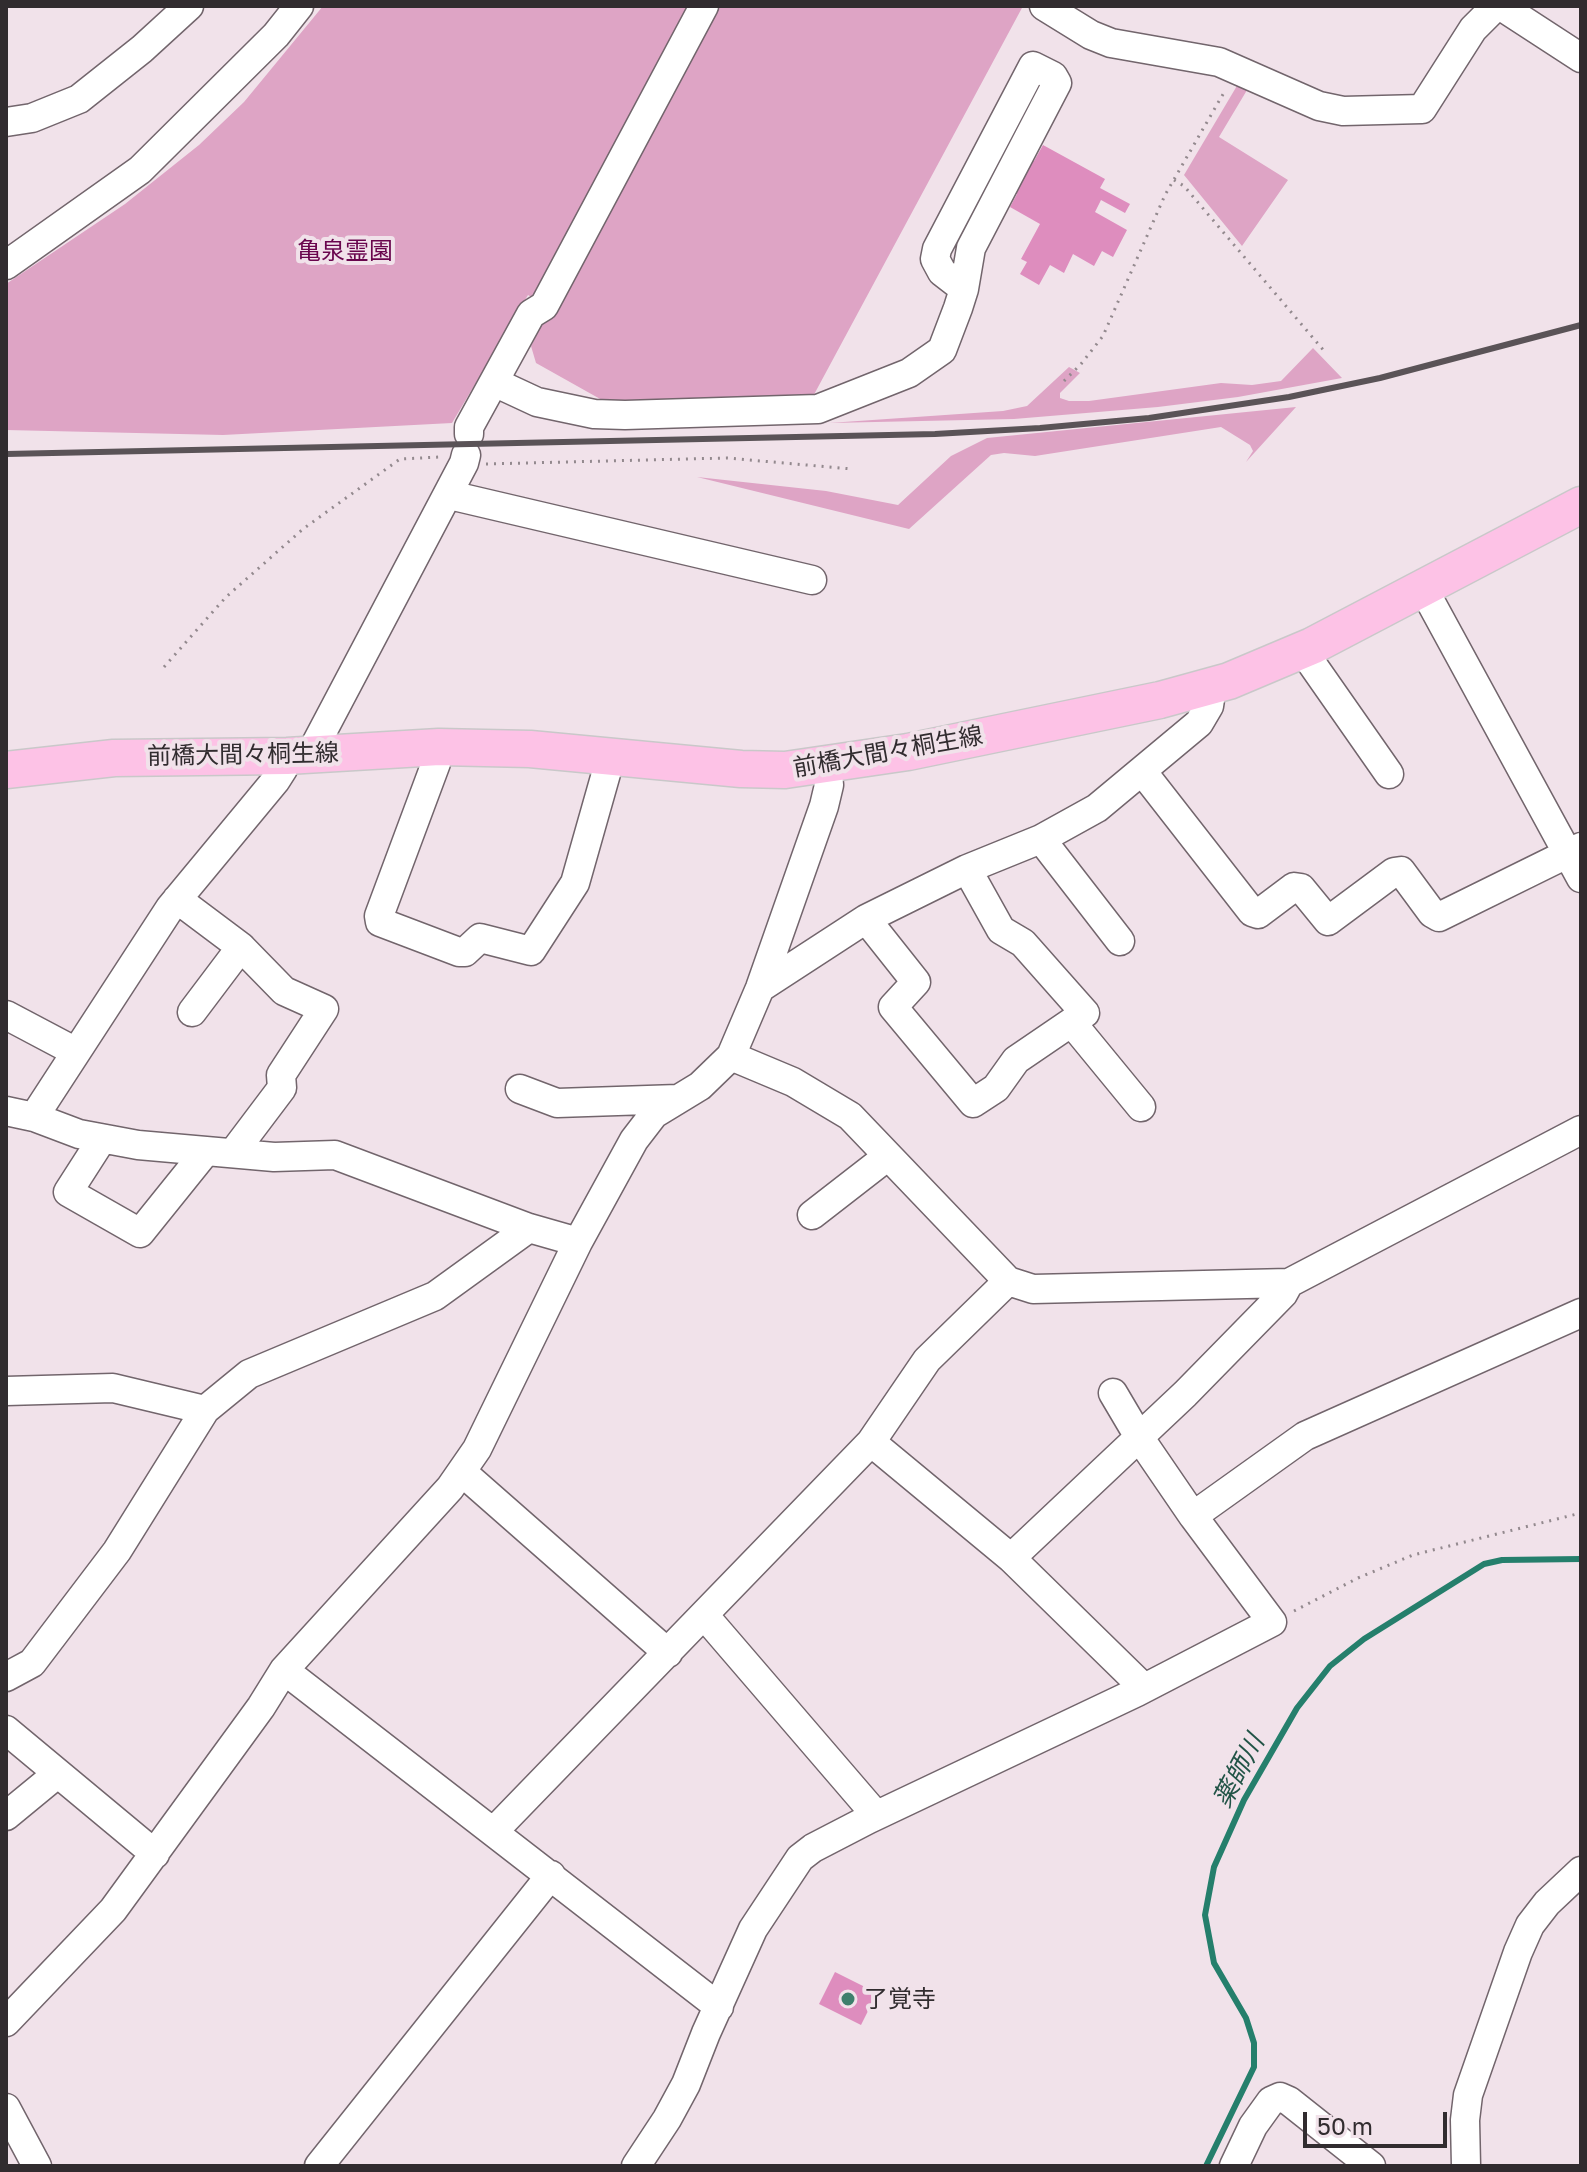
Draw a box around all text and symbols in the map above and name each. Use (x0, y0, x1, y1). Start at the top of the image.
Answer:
park label: 亀泉霊園 (297, 237, 393, 265)
street label: 前橋大間々桐生線 (791, 721, 985, 783)
street label: 前橋大間々桐生線 (147, 739, 339, 771)
water label: 薬師川 (1207, 1729, 1271, 1813)
place label: 了覚寺 (864, 1985, 936, 2013)
marker: 了覚寺 (839, 1990, 857, 2008)
scale bar (1307, 2096, 1451, 2146)
text: 50 m (1317, 2111, 1373, 2140)

